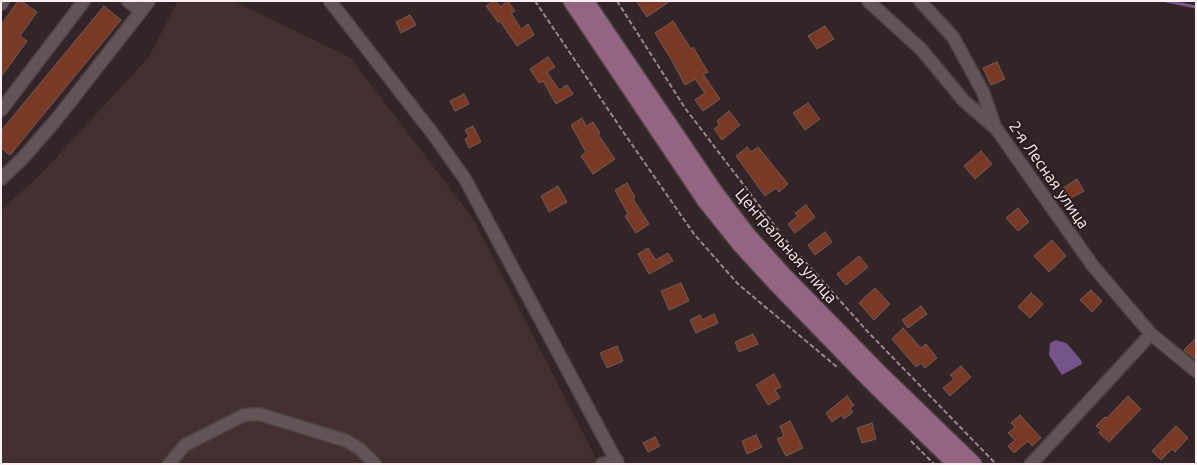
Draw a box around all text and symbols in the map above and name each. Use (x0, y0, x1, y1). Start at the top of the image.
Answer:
street label: 2-я Лесная улица (1005, 118, 1093, 232)
street label: Центральная улица (731, 185, 841, 307)

